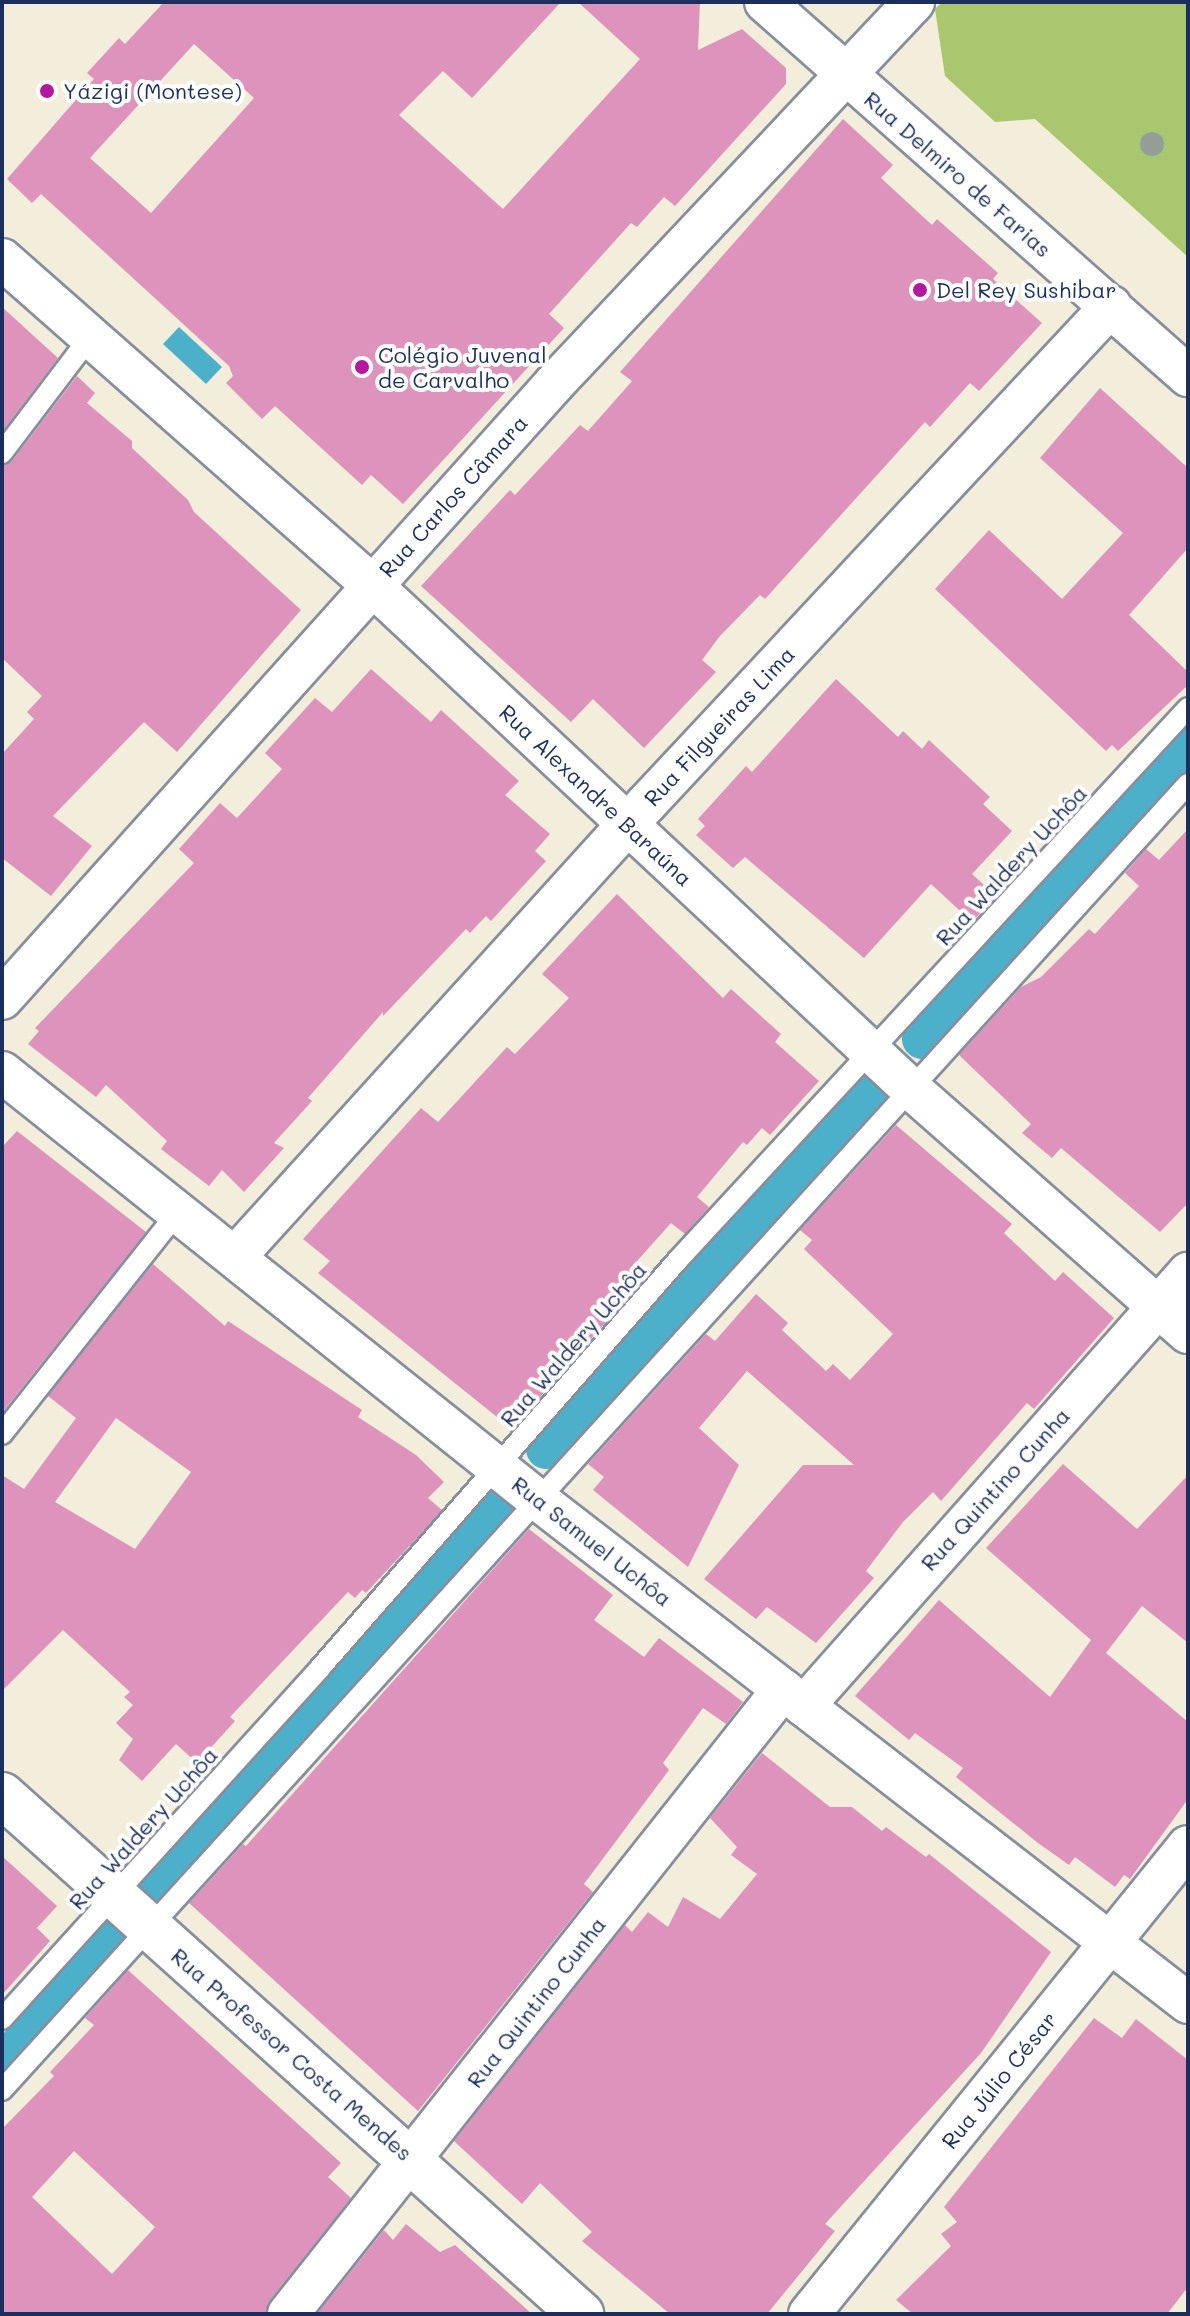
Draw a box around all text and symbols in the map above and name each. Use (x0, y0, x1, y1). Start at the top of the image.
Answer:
place label: Yázigi (Montese) (63, 78, 242, 104)
marker: Yázigi (Montese) (38, 82, 56, 100)
street label: Rua Delmiro de Farias (859, 86, 1057, 262)
place label: Del Rey Sushibar (936, 277, 1117, 303)
marker: Del Rey Sushibar (911, 281, 929, 299)
place label: Colégio Juvenal de Carvalho (378, 341, 547, 392)
marker: Colégio Juvenal de Carvalho (353, 358, 371, 376)
street label: Rua Carlos Câmara (373, 409, 533, 583)
street label: Rua Filgueiras Lima (638, 641, 800, 811)
street label: Rua Alexandre Baraúna (494, 699, 698, 891)
street label: Rua Waldery Uchôa (930, 779, 1092, 951)
street label: Rua Waldery Uchôa (494, 1256, 652, 1432)
street label: Rua Quintino Cunha (915, 1402, 1075, 1576)
street label: Rua Samuel Uchôa (507, 1470, 677, 1612)
street label: Rua Waldery Uchôa (63, 1741, 223, 1915)
street label: Rua Quintino Cunha (461, 1911, 611, 2093)
street label: Rua Professor Costa Mendes (166, 1942, 418, 2166)
street label: Rua Júlio César (936, 2006, 1062, 2154)

